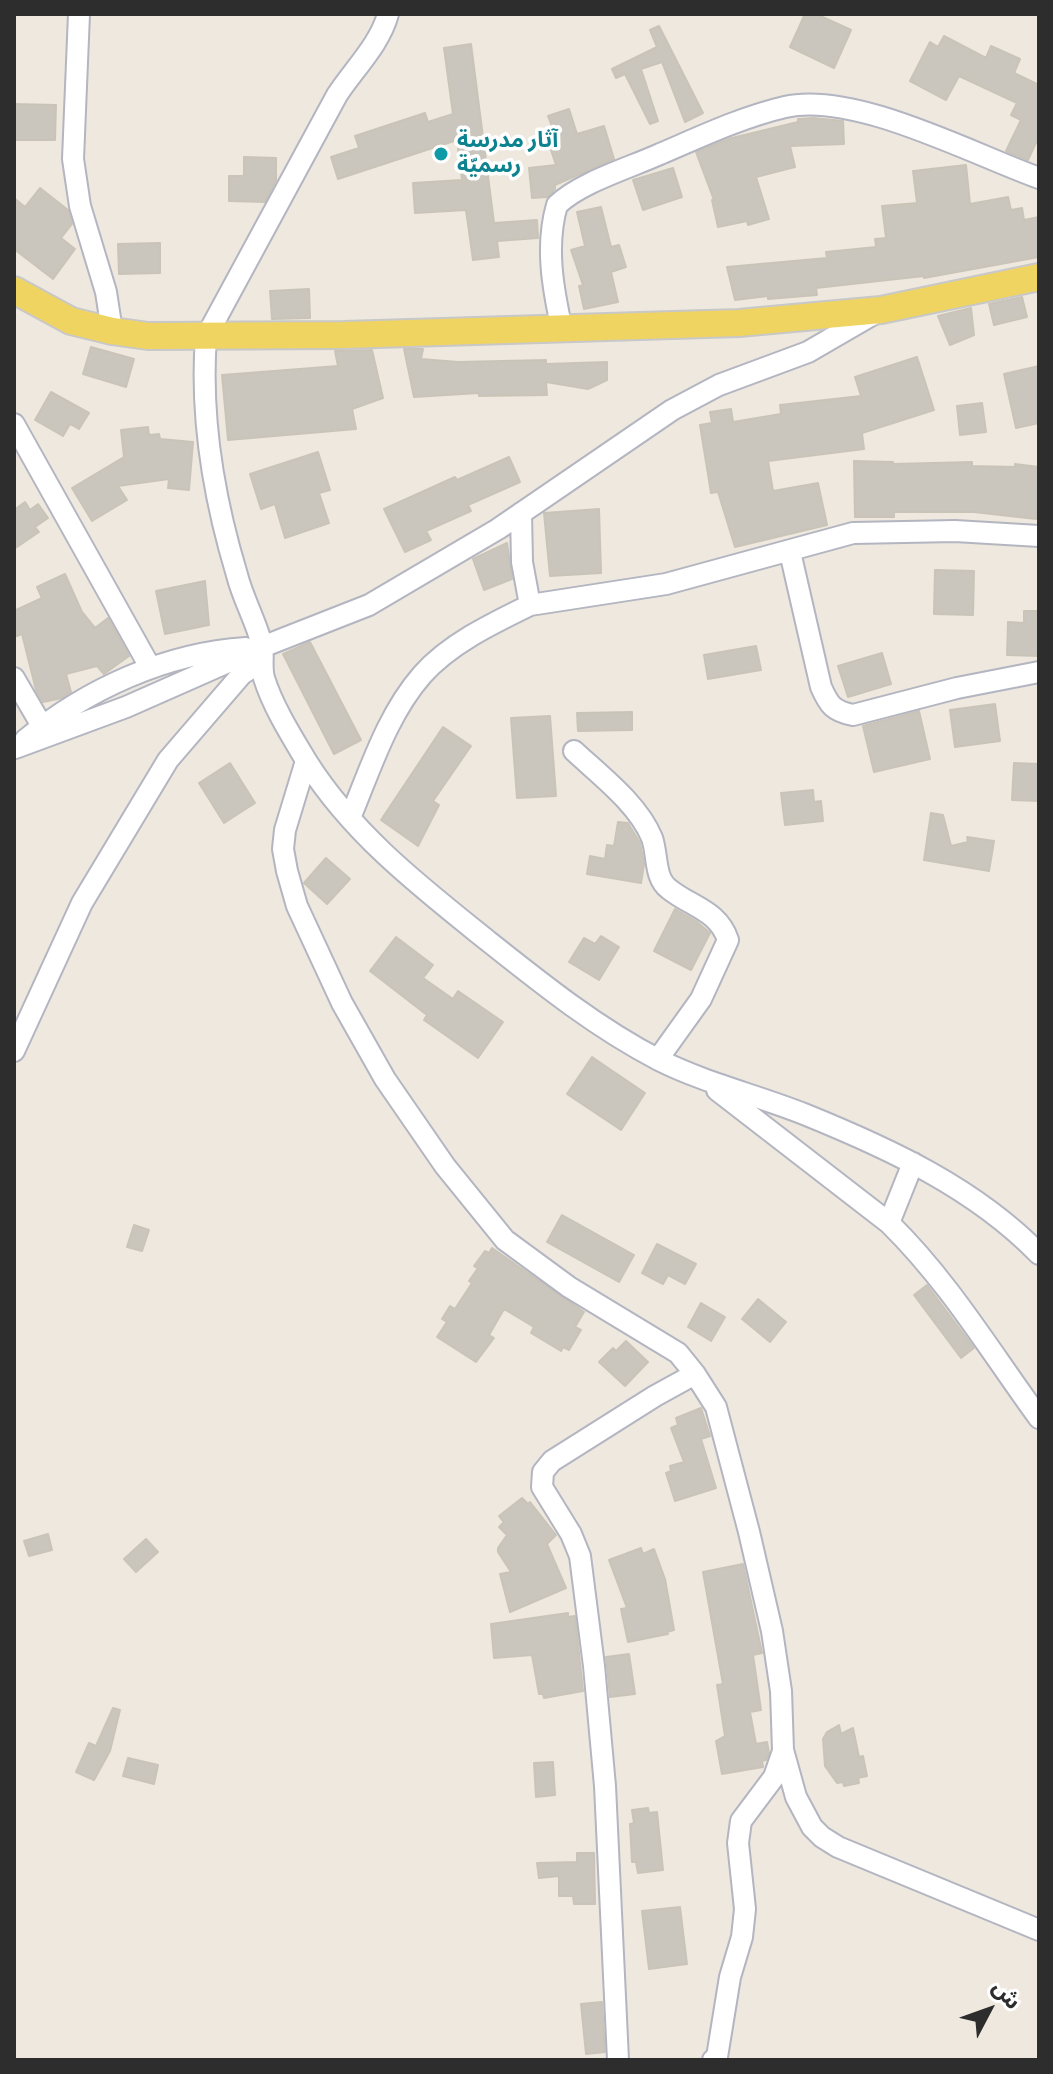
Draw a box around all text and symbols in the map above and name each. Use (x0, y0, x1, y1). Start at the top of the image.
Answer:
place label: آثار مدرسة رسميّة (457, 128, 558, 180)
marker: آثار مدرسة رسميّة (432, 145, 450, 163)
north arrow (949, 1970, 1029, 2050)
text: ش (986, 1973, 1028, 2015)

